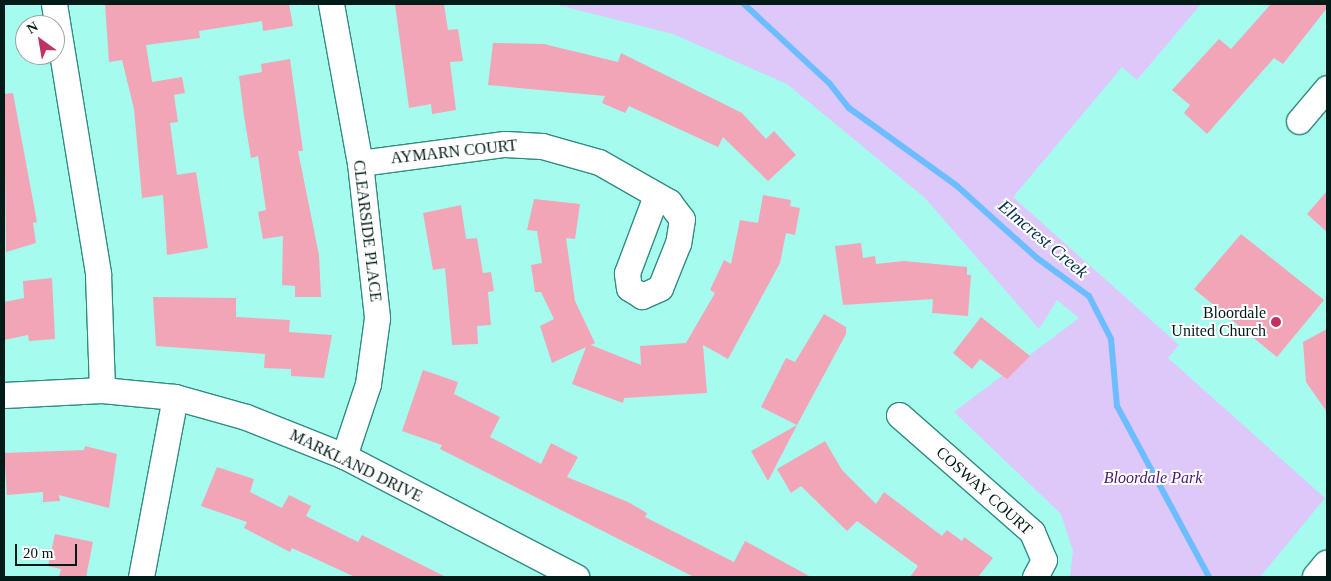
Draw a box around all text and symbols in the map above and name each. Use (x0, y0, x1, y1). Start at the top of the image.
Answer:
north arrow (15, 15, 65, 65)
text: N (24, 19, 41, 37)
street label: AYMARN COURT (390, 136, 518, 168)
street label: CLEARSIDE PLACE (349, 159, 385, 303)
water label: Elmcrest Creek (994, 195, 1092, 283)
place label: Bloordale United Church (1171, 303, 1266, 341)
marker: Bloordale United Church (1270, 316, 1282, 328)
street label: MARKLAND DRIVE (286, 426, 426, 506)
street label: COSWAY COURT (932, 443, 1036, 539)
park label: Bloordale Park (1104, 468, 1202, 488)
scale bar (18, 534, 80, 566)
text: 20 m (23, 545, 53, 561)

